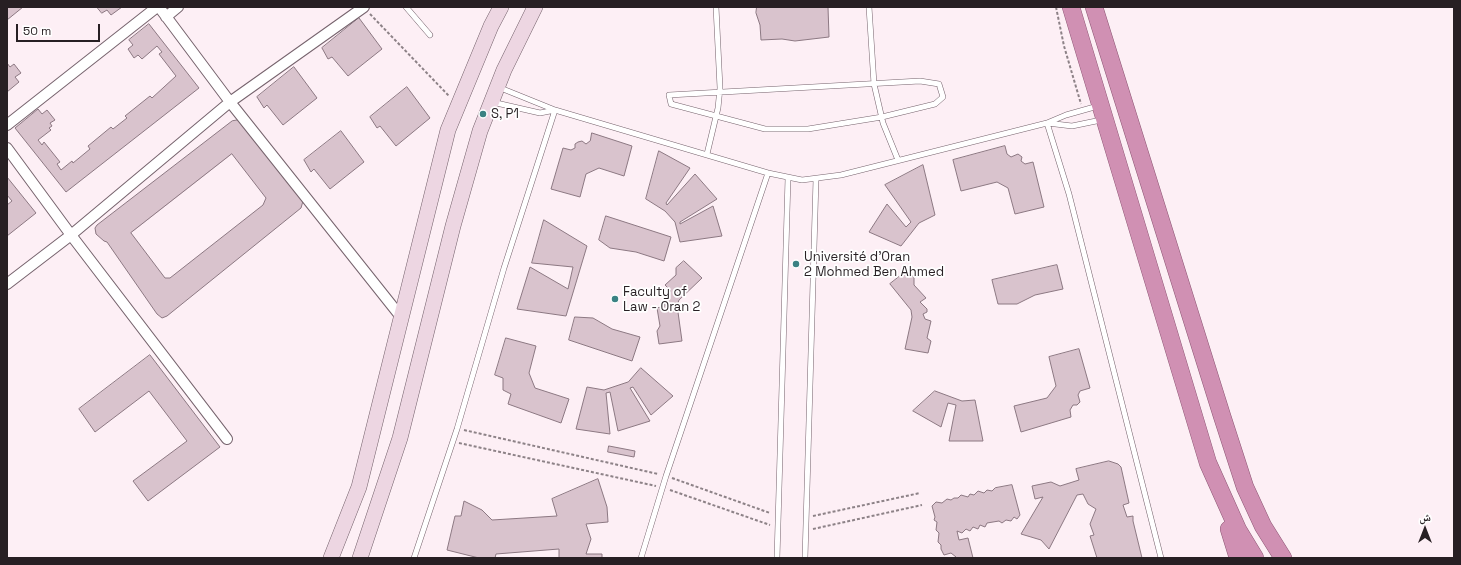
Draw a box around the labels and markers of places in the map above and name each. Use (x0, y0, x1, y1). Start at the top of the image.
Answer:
place label: S, P1 (491, 106, 519, 122)
marker: S, P1 (478, 109, 488, 119)
place label: Université d'Oran 2 Mohmed Ben Ahmed (804, 249, 944, 280)
marker: Université d'Oran 2 Mohmed Ben Ahmed (791, 259, 801, 269)
place label: Faculty of Law - Oran 2 (623, 284, 700, 315)
marker: Faculty of Law - Oran 2 (610, 294, 620, 304)

